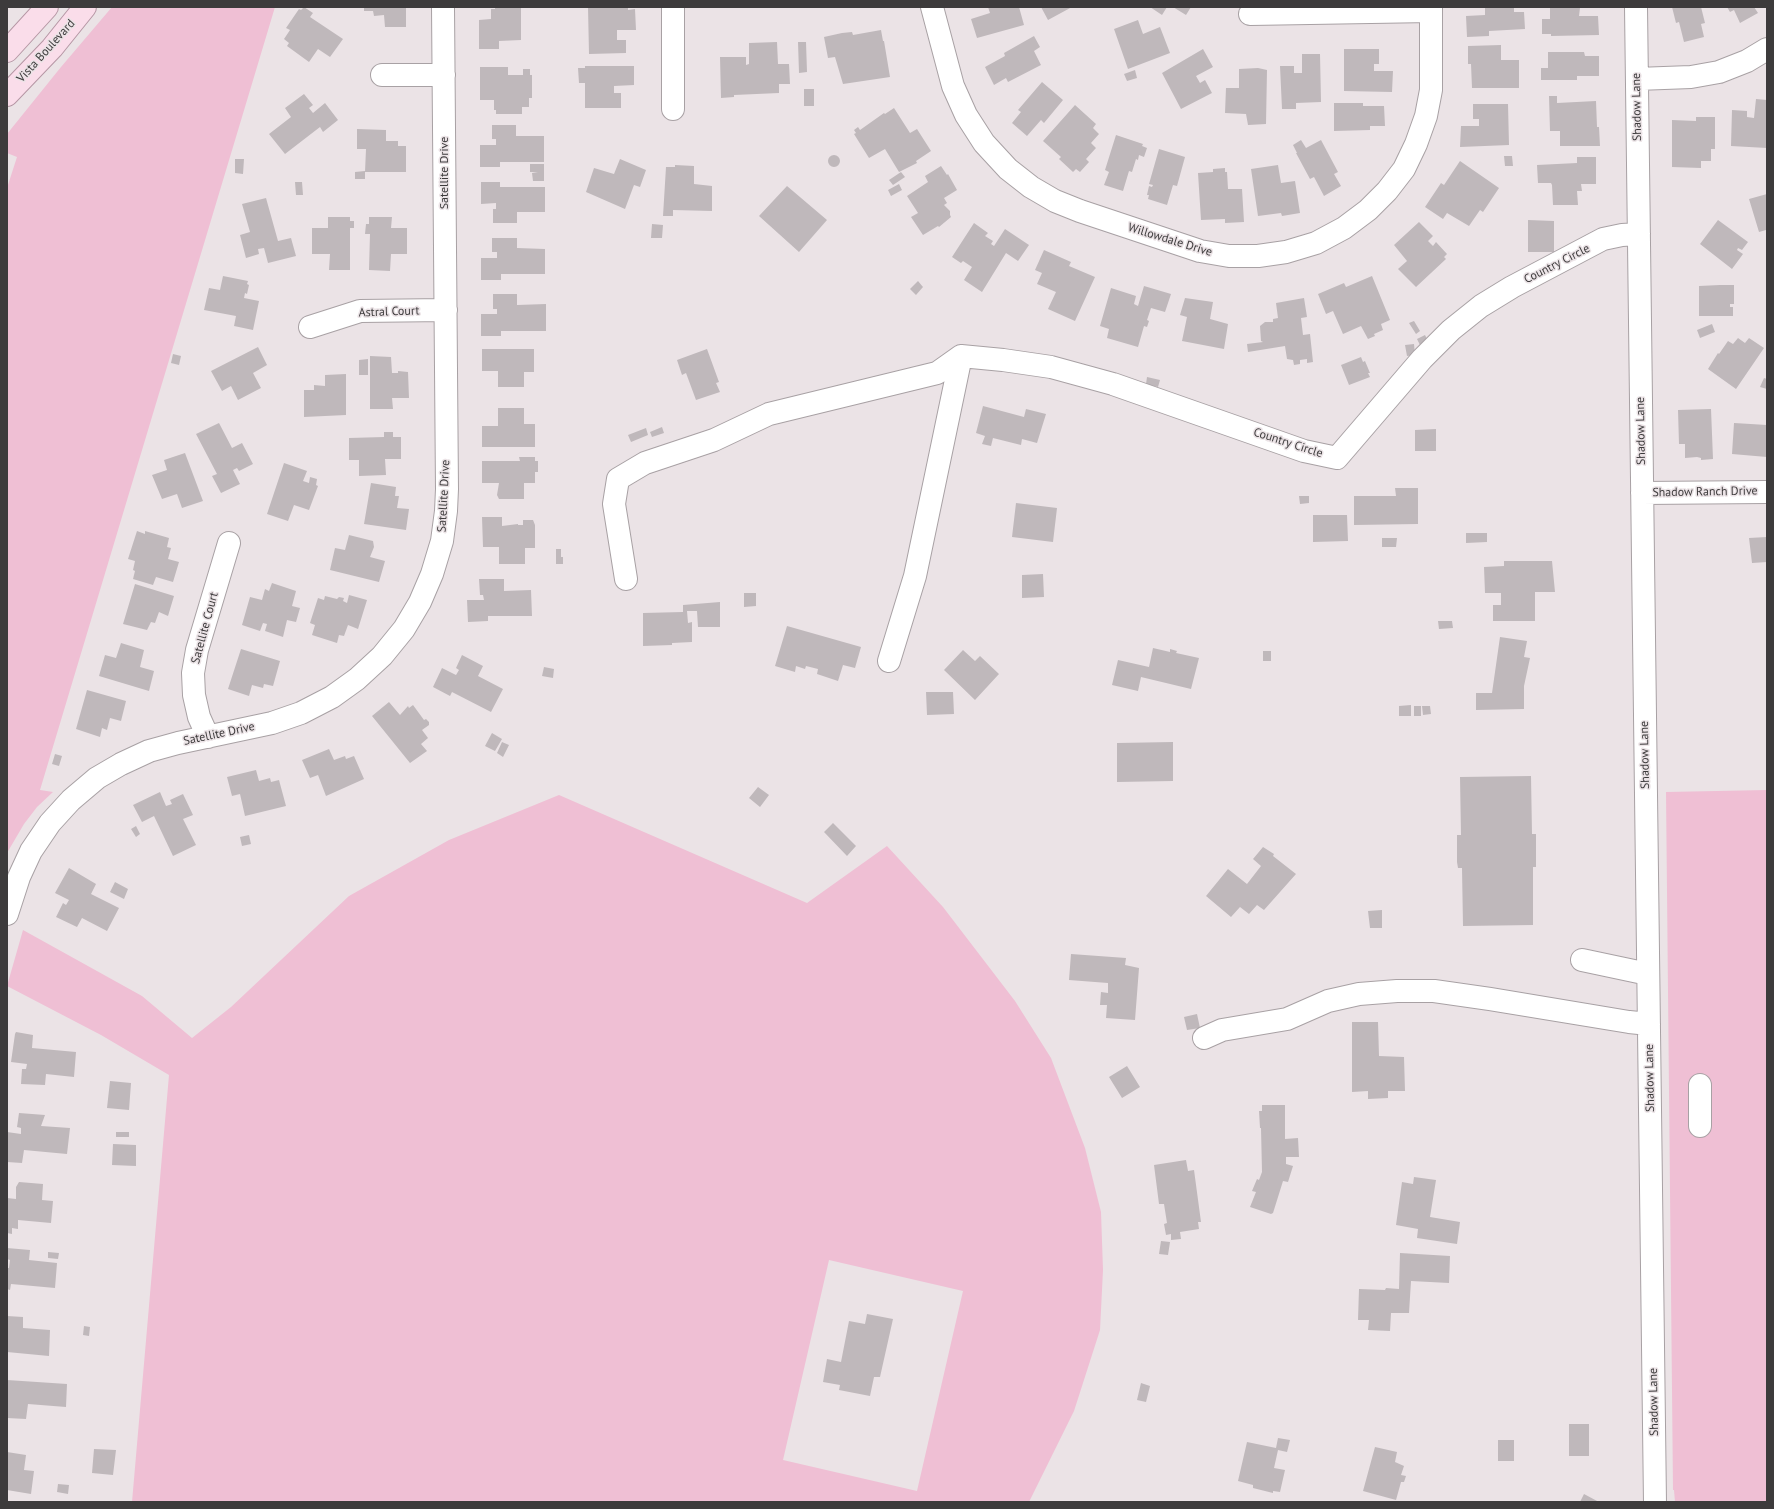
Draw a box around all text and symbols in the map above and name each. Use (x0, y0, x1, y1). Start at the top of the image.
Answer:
street label: Vista Boulevard (14, 17, 78, 85)
street label: Shadow Lane (1629, 73, 1645, 141)
street label: Satellite Drive (438, 137, 452, 209)
street label: Willowdale Drive (1126, 220, 1214, 260)
street label: Country Circle (1522, 241, 1592, 287)
street label: Astral Court (358, 304, 420, 320)
street label: Shadow Lane (1633, 397, 1649, 465)
street label: Country Circle (1252, 425, 1324, 461)
street label: Satellite Drive (435, 459, 453, 533)
street label: Shadow Ranch Drive (1652, 484, 1758, 500)
street label: Satellite Court (189, 591, 221, 665)
street label: Satellite Drive (182, 719, 256, 749)
street label: Shadow Lane (1637, 721, 1653, 789)
street label: Shadow Lane (1642, 1044, 1658, 1112)
street label: Shadow Lane (1646, 1368, 1662, 1436)

